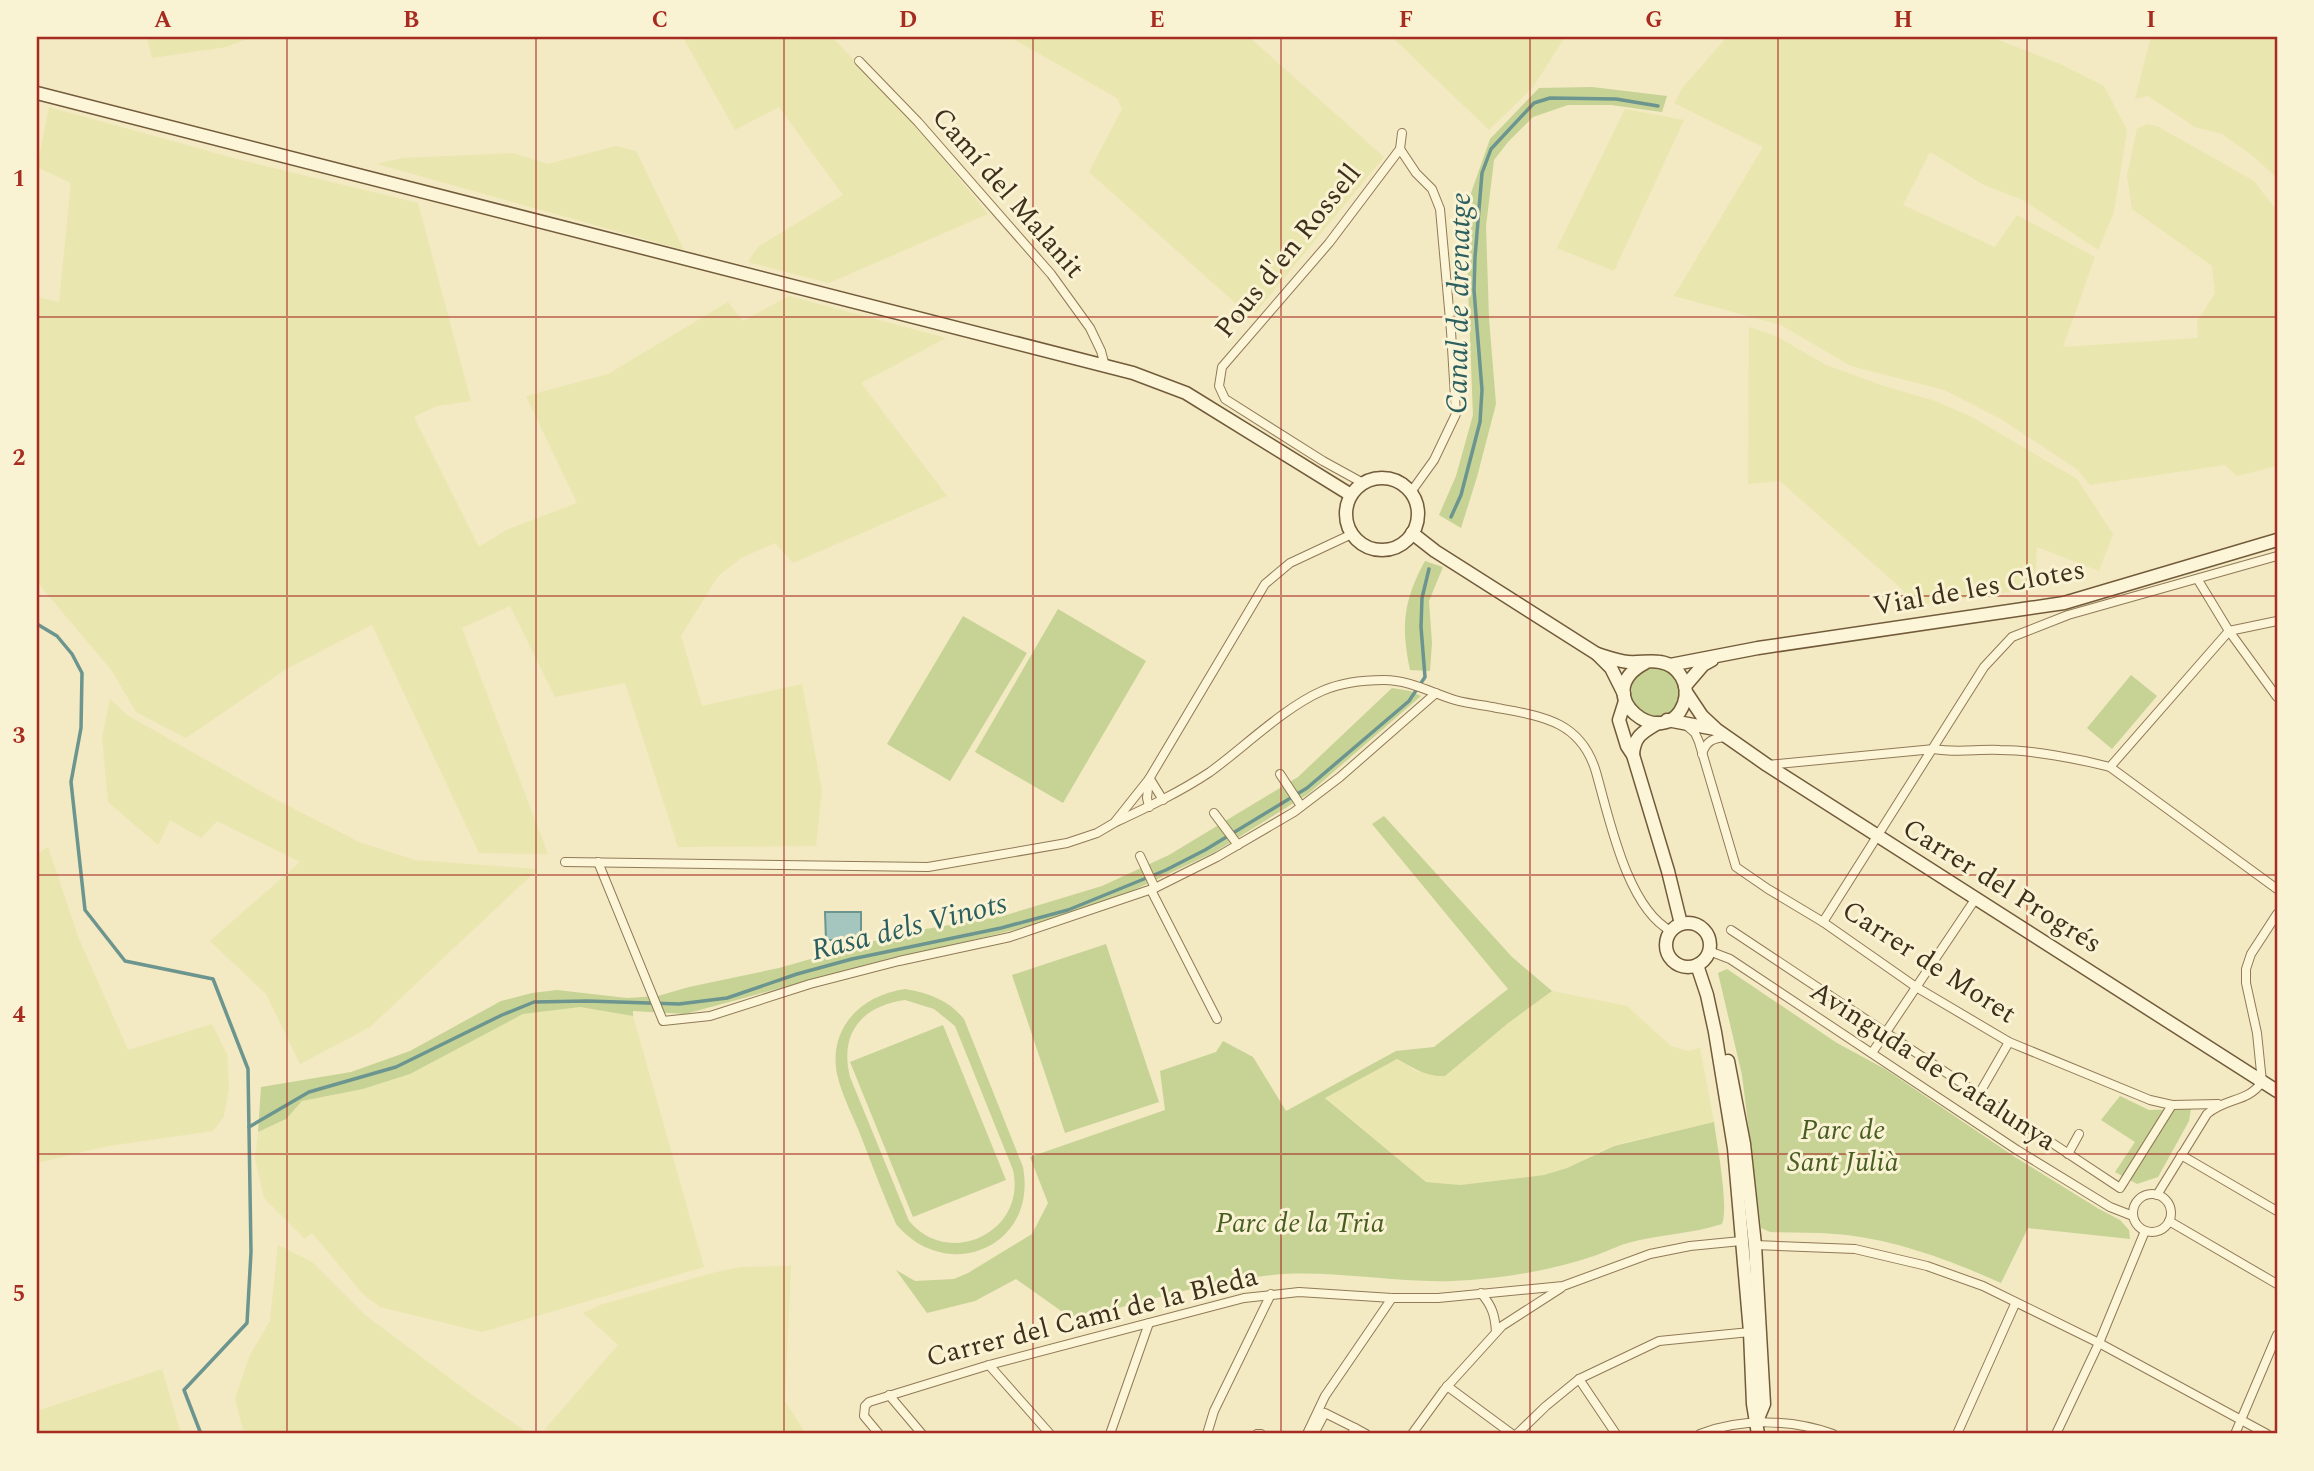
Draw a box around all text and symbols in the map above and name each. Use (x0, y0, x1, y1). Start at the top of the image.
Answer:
text: A (154, 3, 172, 38)
text: B (403, 3, 419, 38)
text: C (652, 3, 668, 38)
text: D (899, 3, 917, 38)
text: E (1149, 3, 1165, 38)
text: F (1399, 3, 1413, 38)
text: G (1645, 3, 1663, 38)
text: H (1893, 3, 1913, 38)
text: I (2146, 3, 2156, 38)
street label: Camí del Malanit (921, 98, 1095, 288)
street label: Pous d'en Rossell (1204, 154, 1372, 348)
text: 1 (13, 162, 25, 197)
water label: Canal de drenatge (1434, 192, 1484, 414)
text: 2 (13, 441, 26, 476)
street label: Vial de les Clotes (1870, 548, 2088, 628)
text: 3 (13, 719, 26, 754)
street label: Carrer del Progrés (1894, 807, 2110, 965)
water label: Rasa dels Vinots (806, 880, 1012, 974)
street label: Carrer de Moret (1833, 889, 2025, 1035)
street label: Avinguda de Catalunya (1801, 970, 2065, 1162)
text: 4 (13, 998, 26, 1033)
park label: Parc de Sant Julià (1787, 1109, 1899, 1184)
park label: Parc de la Tria (1215, 1202, 1385, 1245)
street label: Carrer del Camí de la Bleda (922, 1255, 1263, 1379)
text: 5 (13, 1277, 25, 1312)

